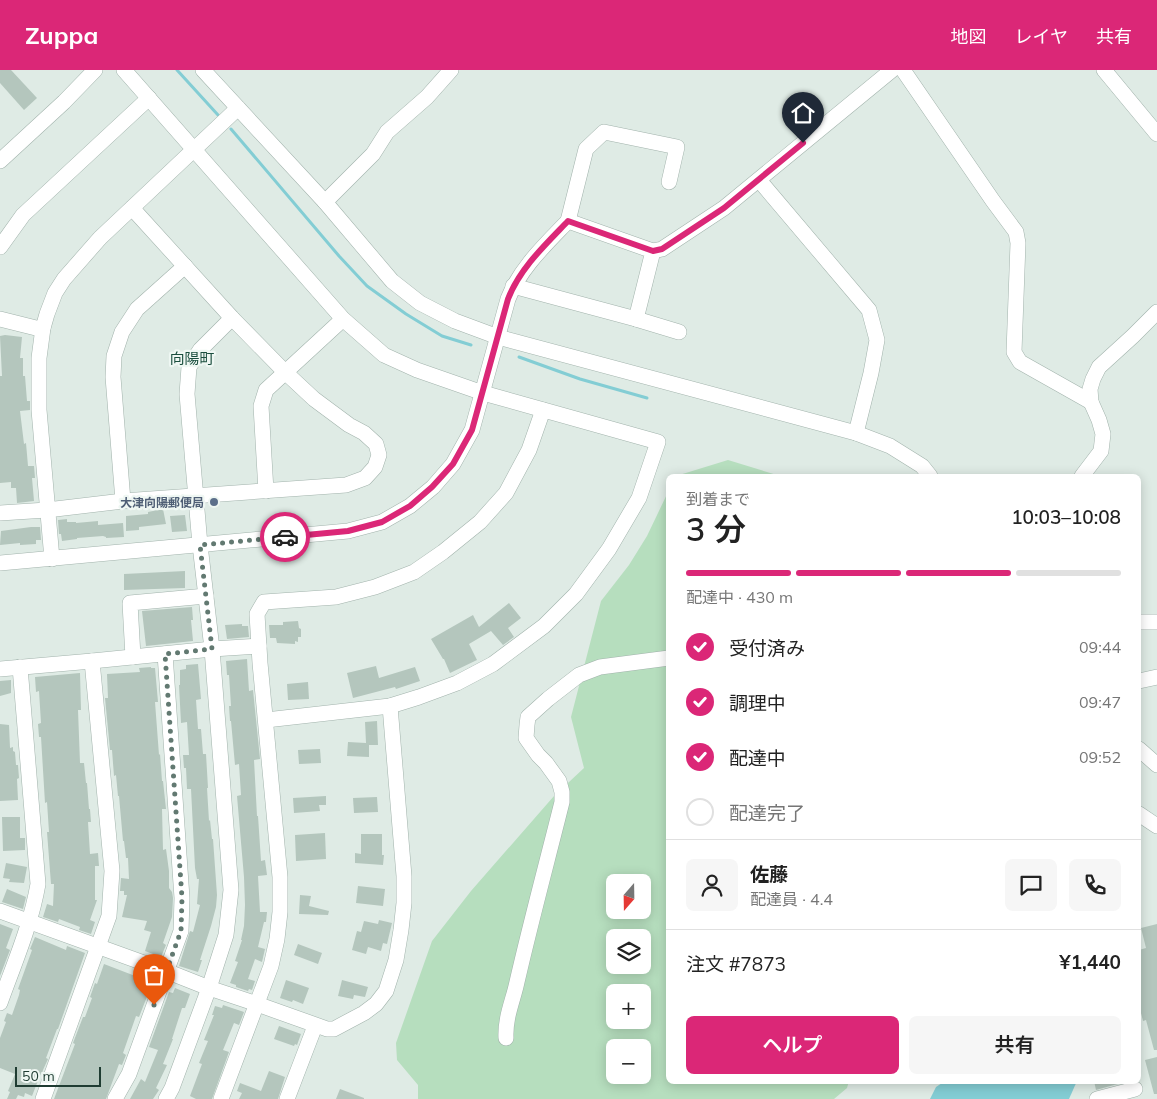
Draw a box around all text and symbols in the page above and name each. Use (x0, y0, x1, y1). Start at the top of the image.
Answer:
text: Zuppa (25, 20, 98, 50)
text: 地図 (951, 25, 987, 48)
text: レイヤ (1015, 25, 1068, 48)
text: 共有 (1096, 25, 1132, 48)
pin (782, 92, 824, 143)
icon: home (789, 99, 817, 127)
district label: 向陽町 (169, 349, 215, 368)
text: 到着まで (686, 489, 750, 509)
place label: 大津向陽郵便局 (120, 495, 204, 510)
marker: 大津向陽郵便局 (208, 496, 220, 508)
text: 10:03–10:08 (1011, 505, 1121, 529)
text: 3 分 (686, 509, 746, 549)
courier (260, 512, 310, 562)
icon: car (271, 523, 299, 551)
text: 配達中 · 430 m (686, 587, 793, 607)
icon: check (686, 633, 714, 661)
text: 受付済み (729, 636, 805, 660)
text: 09:44 (1079, 637, 1121, 657)
icon: check (686, 688, 714, 716)
text: 調理中 (729, 691, 786, 715)
text: 09:47 (1079, 692, 1121, 712)
icon: check (686, 743, 714, 771)
text: 配達中 (729, 746, 786, 770)
text: 09:52 (1079, 747, 1121, 767)
text: 配達完了 (729, 801, 805, 825)
button: person (686, 859, 738, 911)
button: chat (1005, 859, 1057, 911)
button: phone (1069, 859, 1121, 911)
text: 佐藤 (750, 862, 788, 886)
north arrow (606, 874, 651, 919)
map controls (606, 874, 651, 1084)
text: 配達員 · 4.4 (750, 889, 833, 909)
button: layers (606, 929, 651, 974)
text: ¥1,440 (1059, 950, 1121, 974)
text: 注文 #7873 (686, 952, 786, 976)
pin (133, 954, 175, 1005)
icon: bag (140, 961, 168, 989)
button: + (606, 984, 651, 1029)
button: ヘルプ (686, 1016, 899, 1074)
button: 共有 (909, 1016, 1121, 1074)
button: − (606, 1039, 651, 1084)
scale bar (15, 1064, 101, 1087)
text: 50 m (22, 1067, 55, 1085)

